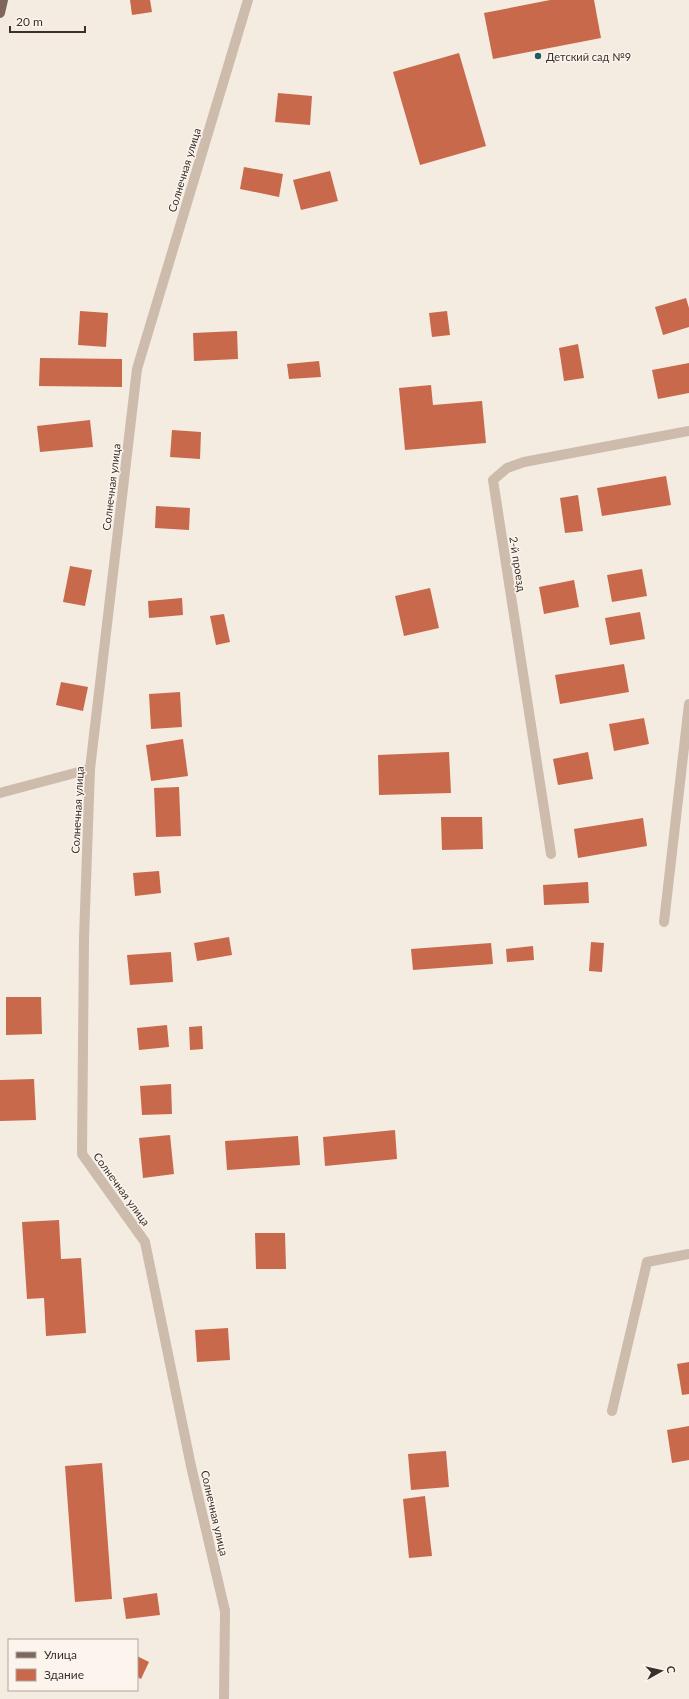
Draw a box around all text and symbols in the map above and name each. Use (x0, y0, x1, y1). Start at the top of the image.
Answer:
scale bar (10, 8, 85, 34)
text: 20 m (16, 14, 43, 29)
place label: Детский сад №9 (546, 50, 631, 63)
marker: Детский сад №9 (533, 51, 543, 61)
street label: Солнечная улица (165, 126, 203, 214)
street label: Солнечная улица (99, 443, 123, 531)
street label: 2-й проезд (507, 535, 529, 593)
street label: Солнечная улица (68, 766, 86, 854)
street label: Солнечная улица (91, 1150, 153, 1228)
street label: Солнечная улица (199, 1469, 231, 1557)
legend (8, 1639, 138, 1691)
text: Улица (44, 1647, 77, 1662)
north arrow (641, 1651, 681, 1691)
text: С (664, 1665, 678, 1675)
text: Здание (44, 1667, 84, 1682)

